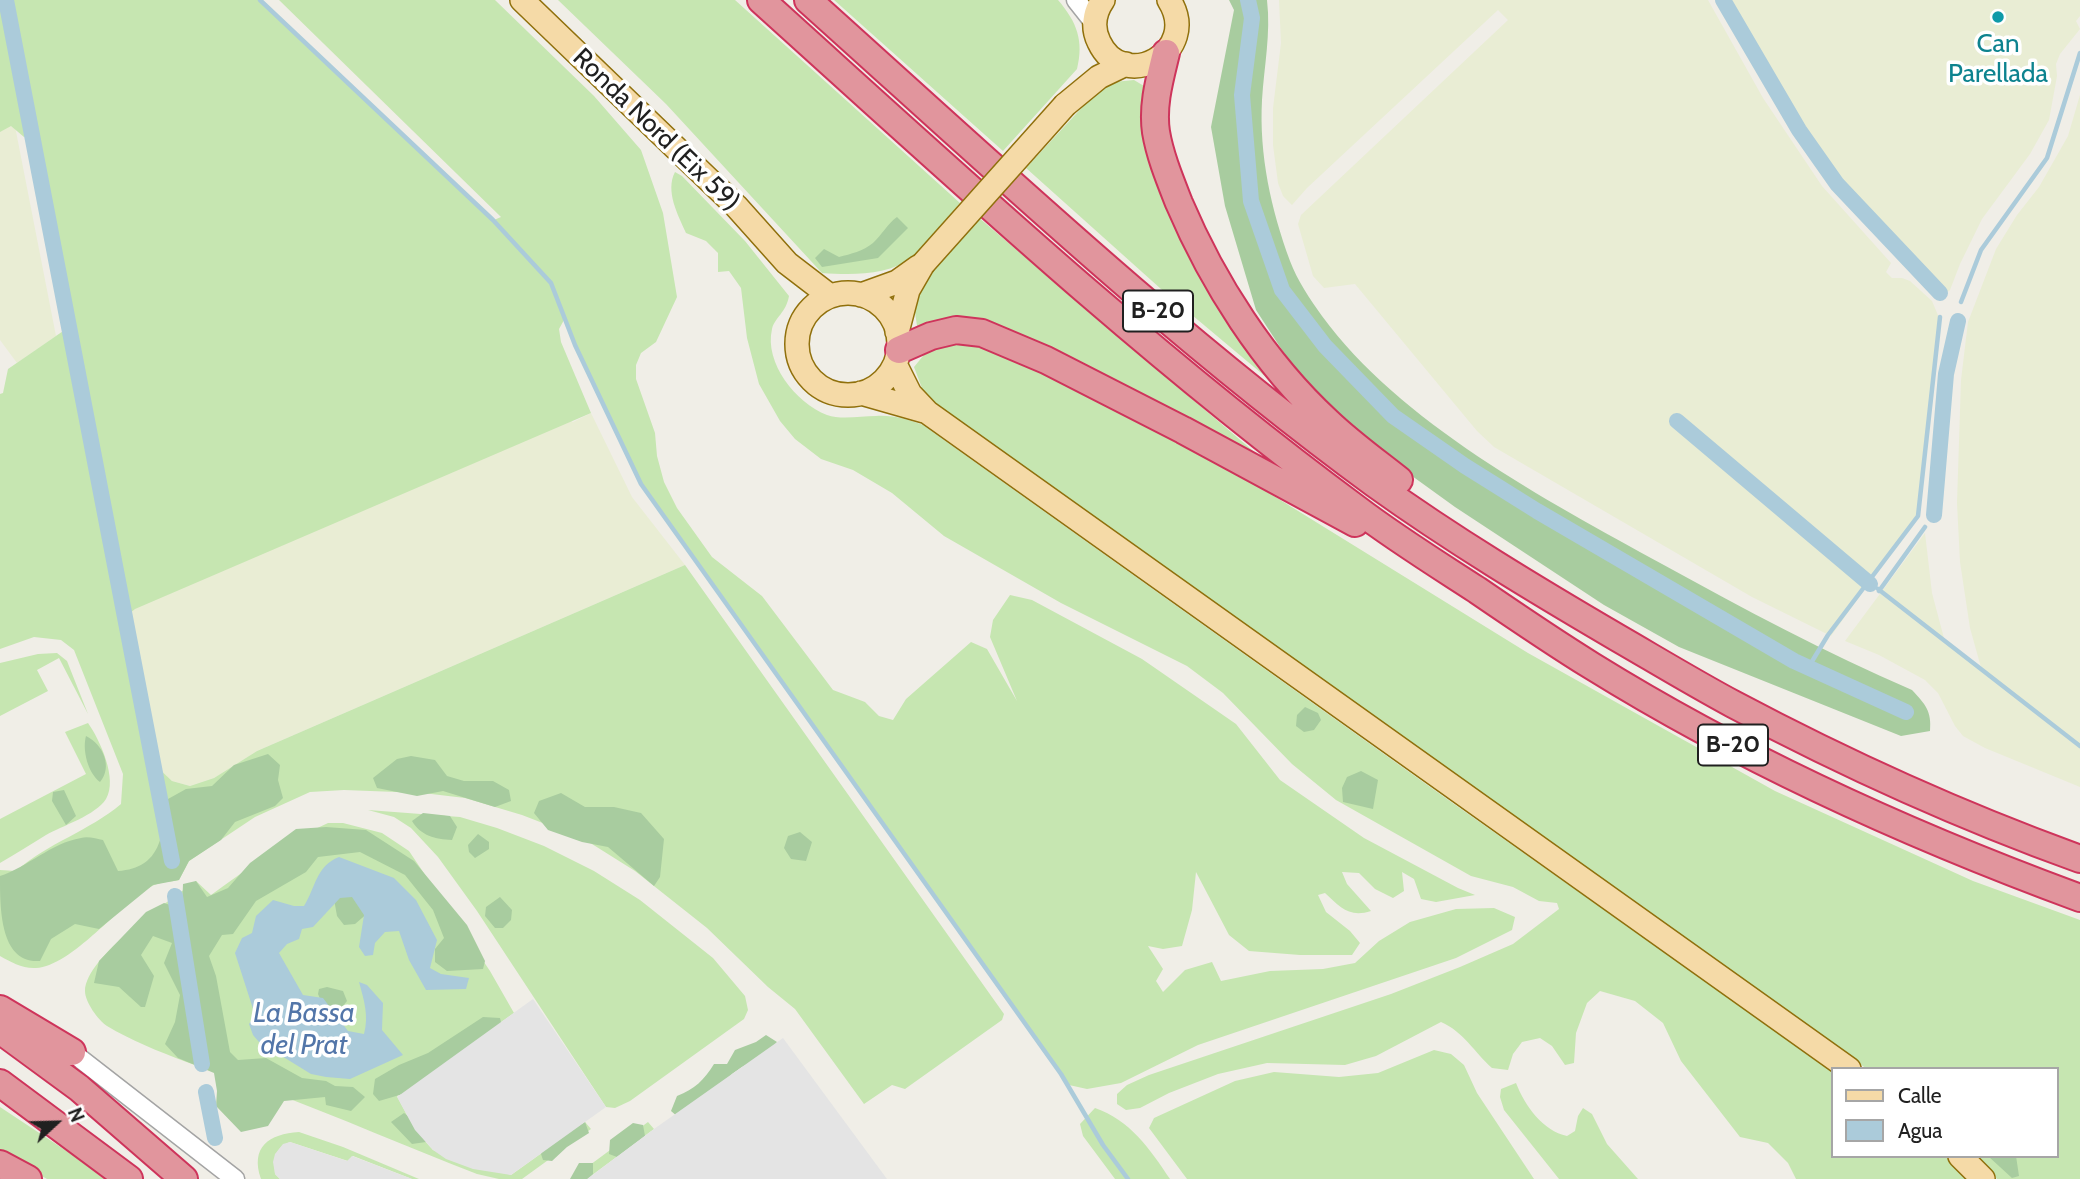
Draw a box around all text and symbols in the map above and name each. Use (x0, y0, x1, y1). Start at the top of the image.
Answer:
marker: Can Parellada (1990, 9, 2006, 25)
place label: Can Parellada (1948, 28, 2048, 90)
street label: Ronda Nord (Eix 59) (566, 42, 746, 218)
road number: B-20 (1123, 290, 1193, 332)
road number: B-20 (1698, 724, 1768, 766)
water label: La Bassa del Prat (253, 997, 355, 1063)
legend (1832, 1067, 2059, 1158)
text: Calle (1898, 1083, 1942, 1108)
north arrow (21, 1088, 91, 1158)
text: N (63, 1104, 89, 1125)
text: Agua (1898, 1118, 1942, 1143)

